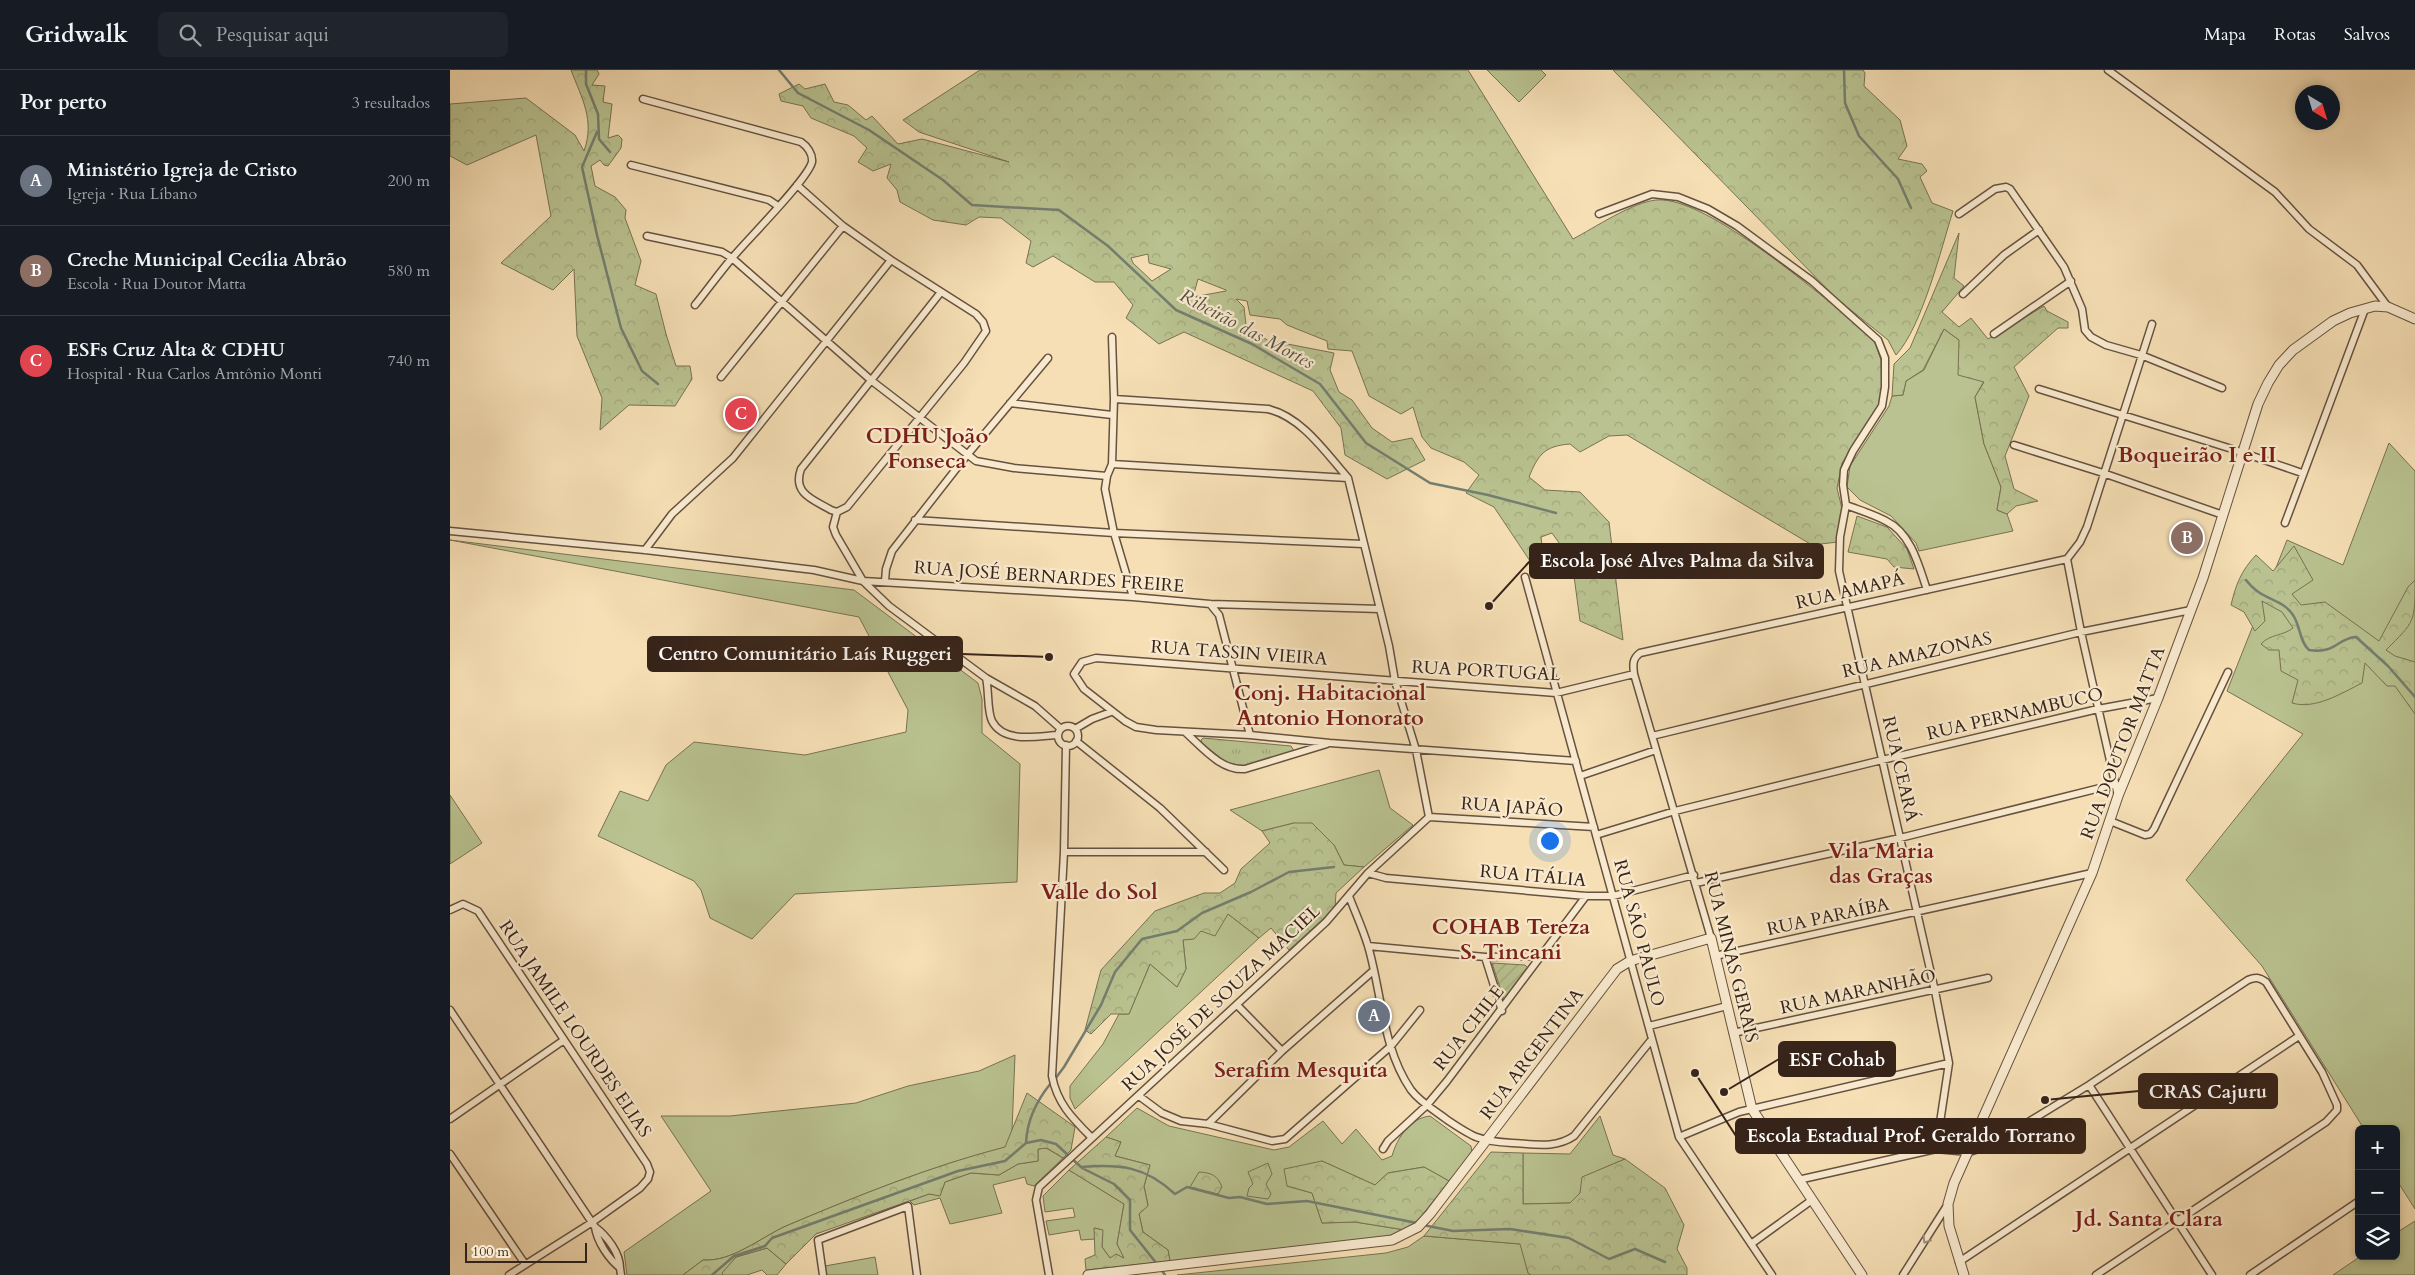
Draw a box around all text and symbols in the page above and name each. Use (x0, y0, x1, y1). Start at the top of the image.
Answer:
search box (158, 12, 508, 57)
text: Gridwalk (25, 18, 128, 51)
icon: search (176, 21, 204, 49)
text: Pesquisar aqui (216, 22, 329, 48)
text: Mapa (2204, 22, 2246, 47)
text: Rotas (2274, 22, 2316, 47)
text: Salvos (2344, 22, 2390, 47)
north arrow (2295, 85, 2340, 130)
text: Por perto (20, 88, 107, 117)
text: 3 resultados (352, 92, 430, 114)
text: Ministério Igreja de Cristo (67, 157, 297, 183)
text: A (30, 170, 42, 192)
text: 200 m (388, 170, 430, 192)
text: Igreja · Rua Líbano (67, 183, 197, 205)
text: Creche Municipal Cecília Abrão (67, 247, 347, 273)
text: B (30, 260, 42, 282)
text: 580 m (388, 260, 430, 282)
text: Escola · Rua Doutor Matta (67, 273, 246, 295)
water label: Ribeirão das Mortes (1175, 283, 1319, 376)
text: ESFs Cruz Alta & CDHU (67, 337, 285, 363)
text: C (30, 350, 42, 372)
text: 740 m (388, 350, 430, 372)
text: Hospital · Rua Carlos Amtônio Monti (67, 363, 322, 385)
pin: C (725, 395, 757, 433)
district label: CDHU João Fonseca (866, 421, 988, 476)
district label: Boqueirão I e II (2118, 440, 2276, 470)
pin: B (2171, 519, 2203, 557)
callout: Escola José Alves Palma da Silva (1530, 544, 1823, 578)
text: Escola José Alves Palma da Silva (1540, 548, 1814, 574)
street label: RUA JOSÉ BERNARDES FREIRE (913, 555, 1185, 599)
street label: RUA AMAPÁ (1793, 566, 1907, 616)
street label: RUA AMAZONAS (1840, 626, 1994, 684)
street label: RUA TASSIN VIEIRA (1150, 634, 1328, 672)
callout: Centro Comunitário Laís Ruggeri (648, 637, 962, 671)
text: Centro Comunitário Laís Ruggeri (658, 641, 952, 667)
street label: RUA DOUTOR MATTA (2075, 643, 2171, 843)
street label: RUA PORTUGAL (1411, 655, 1561, 687)
district label: Conj. Habitacional Antonio Honorato (1234, 678, 1427, 733)
street label: RUA PERNAMBUCO (1924, 682, 2106, 746)
street label: RUA CEARÁ (1876, 714, 1924, 825)
street label: RUA JAPÃO (1460, 791, 1564, 823)
your location (1537, 828, 1563, 854)
district label: Vila Maria das Graças (1828, 836, 1934, 891)
street label: RUA SÃO PAULO (1607, 857, 1671, 1009)
street label: RUA ITÁLIA (1479, 859, 1587, 893)
street label: RUA MINAS GERAIS (1698, 869, 1764, 1045)
district label: Valle do Sol (1040, 877, 1158, 907)
street label: RUA PARAÍBA (1764, 892, 1892, 942)
street label: RUA JOSÉ DE SOUZA MACIEL (1116, 899, 1326, 1097)
district label: COHAB Tereza S. Tincani (1432, 912, 1590, 967)
street label: RUA JAMILE LOURDES ELIAS (493, 916, 657, 1142)
street label: RUA MARANHÃO (1778, 963, 1938, 1021)
street label: RUA CHILE (1428, 980, 1510, 1076)
street label: RUA ARGENTINA (1474, 983, 1590, 1125)
pin: A (1358, 997, 1390, 1035)
callout: ESF Cohab (1779, 1042, 1895, 1076)
text: ESF Cohab (1789, 1047, 1885, 1073)
district label: Serafim Mesquita (1214, 1055, 1388, 1085)
callout: CRAS Cajuru (2139, 1074, 2277, 1108)
text: CRAS Cajuru (2149, 1079, 2267, 1105)
callout: Escola Estadual Prof. Geraldo Torrano (1736, 1119, 2085, 1153)
text: Escola Estadual Prof. Geraldo Torrano (1747, 1123, 2075, 1149)
map controls (2355, 1125, 2400, 1260)
button: + (2355, 1125, 2400, 1170)
button: − (2355, 1170, 2400, 1215)
district label: Jd. Santa Clara (2072, 1204, 2223, 1234)
button: layers (2355, 1215, 2400, 1260)
one-way arrow (1922, 1234, 1932, 1243)
scale bar (465, 1240, 588, 1263)
text: 100 m (472, 1242, 509, 1261)

